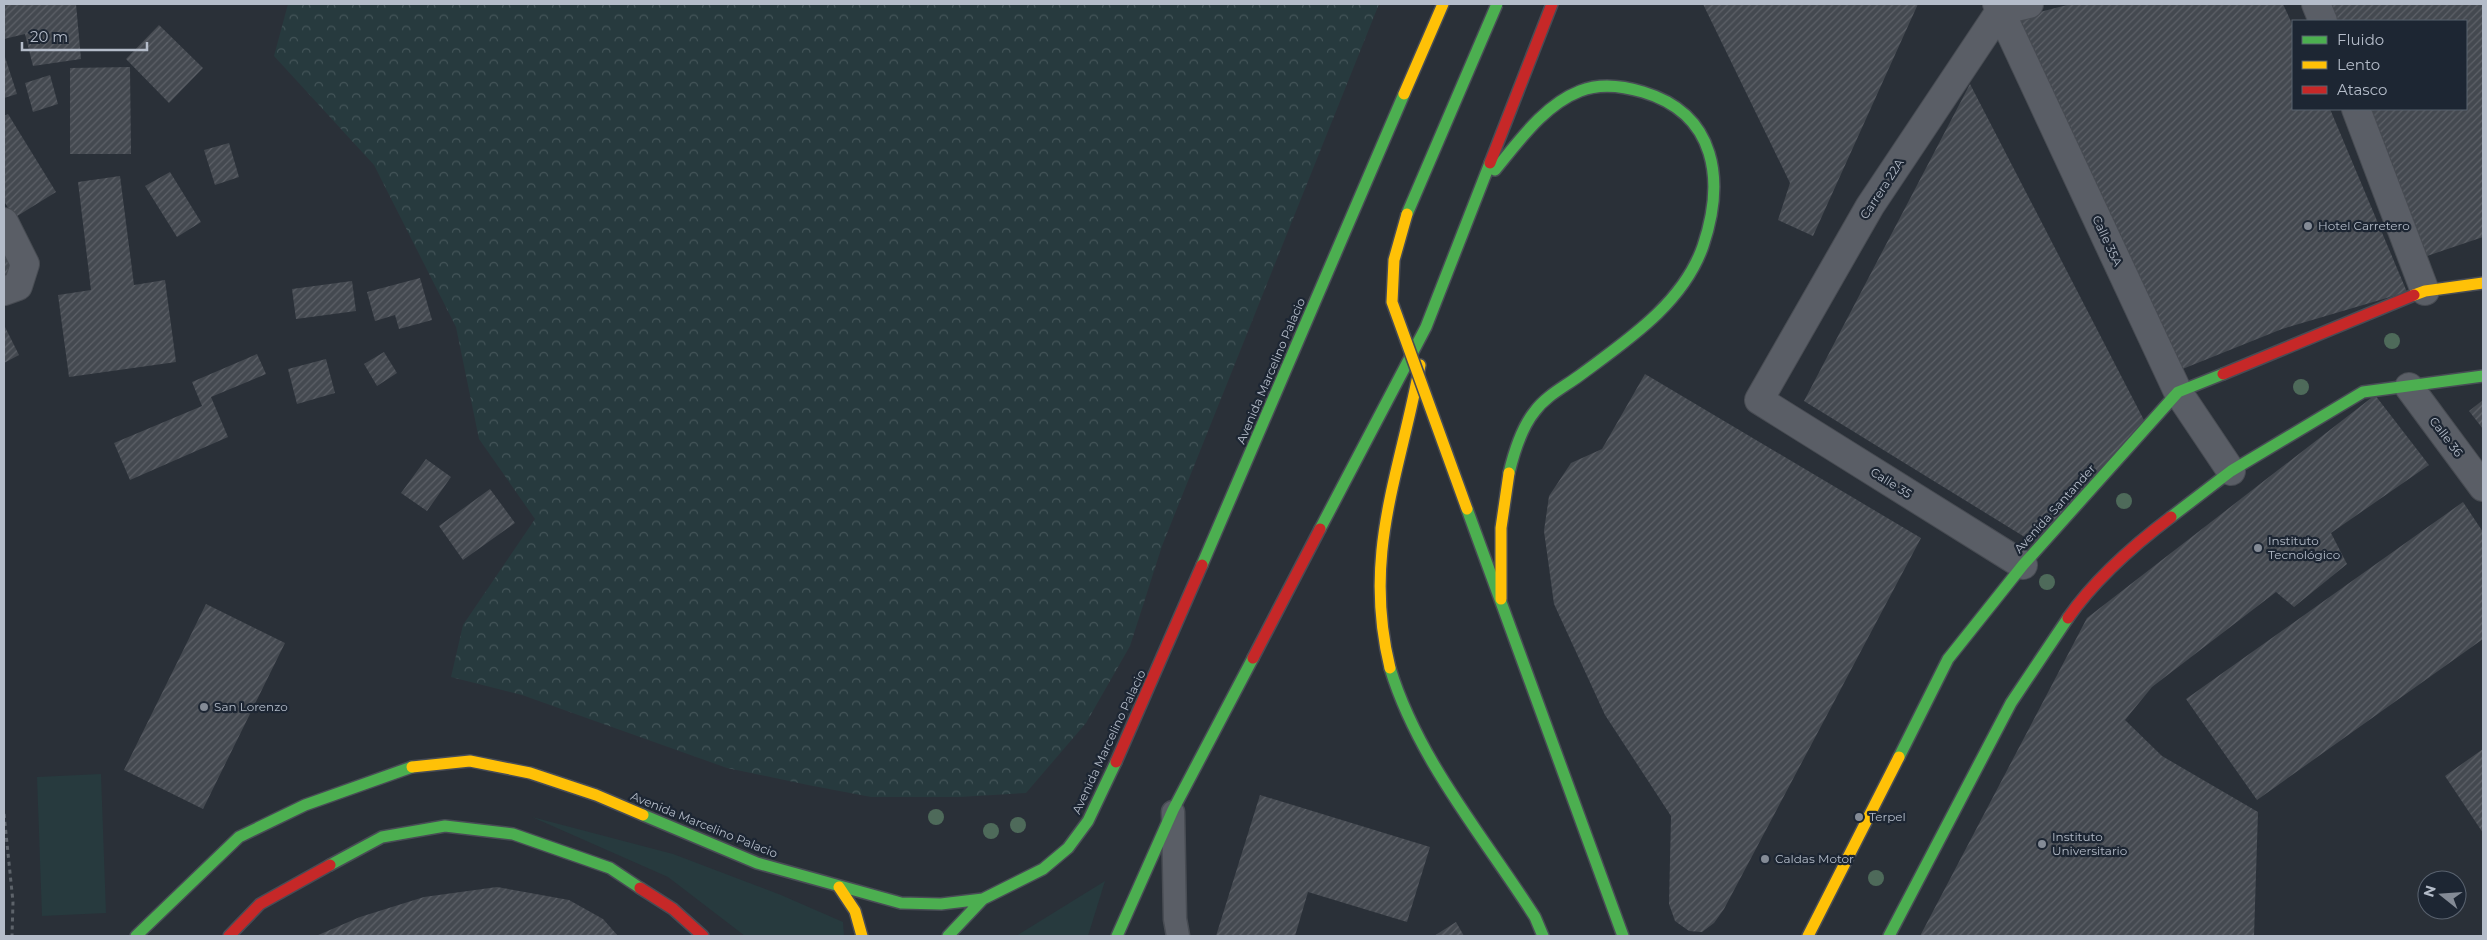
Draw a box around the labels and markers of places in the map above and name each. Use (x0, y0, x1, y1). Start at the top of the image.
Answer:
place label: Hotel Carretero (2318, 218, 2410, 233)
marker: Hotel Carretero (2302, 220, 2314, 232)
place label: Instituto Tecnológico (2268, 533, 2340, 562)
marker: Instituto Tecnológico (2252, 542, 2264, 554)
place label: San Lorenzo (214, 699, 288, 714)
marker: San Lorenzo (198, 701, 210, 713)
place label: Terpel (1869, 809, 1906, 824)
marker: Terpel (1853, 811, 1865, 823)
place label: Instituto Universitario (2052, 829, 2127, 858)
marker: Instituto Universitario (2036, 838, 2048, 850)
place label: Caldas Motor (1775, 851, 1854, 866)
marker: Caldas Motor (1759, 853, 1771, 865)

